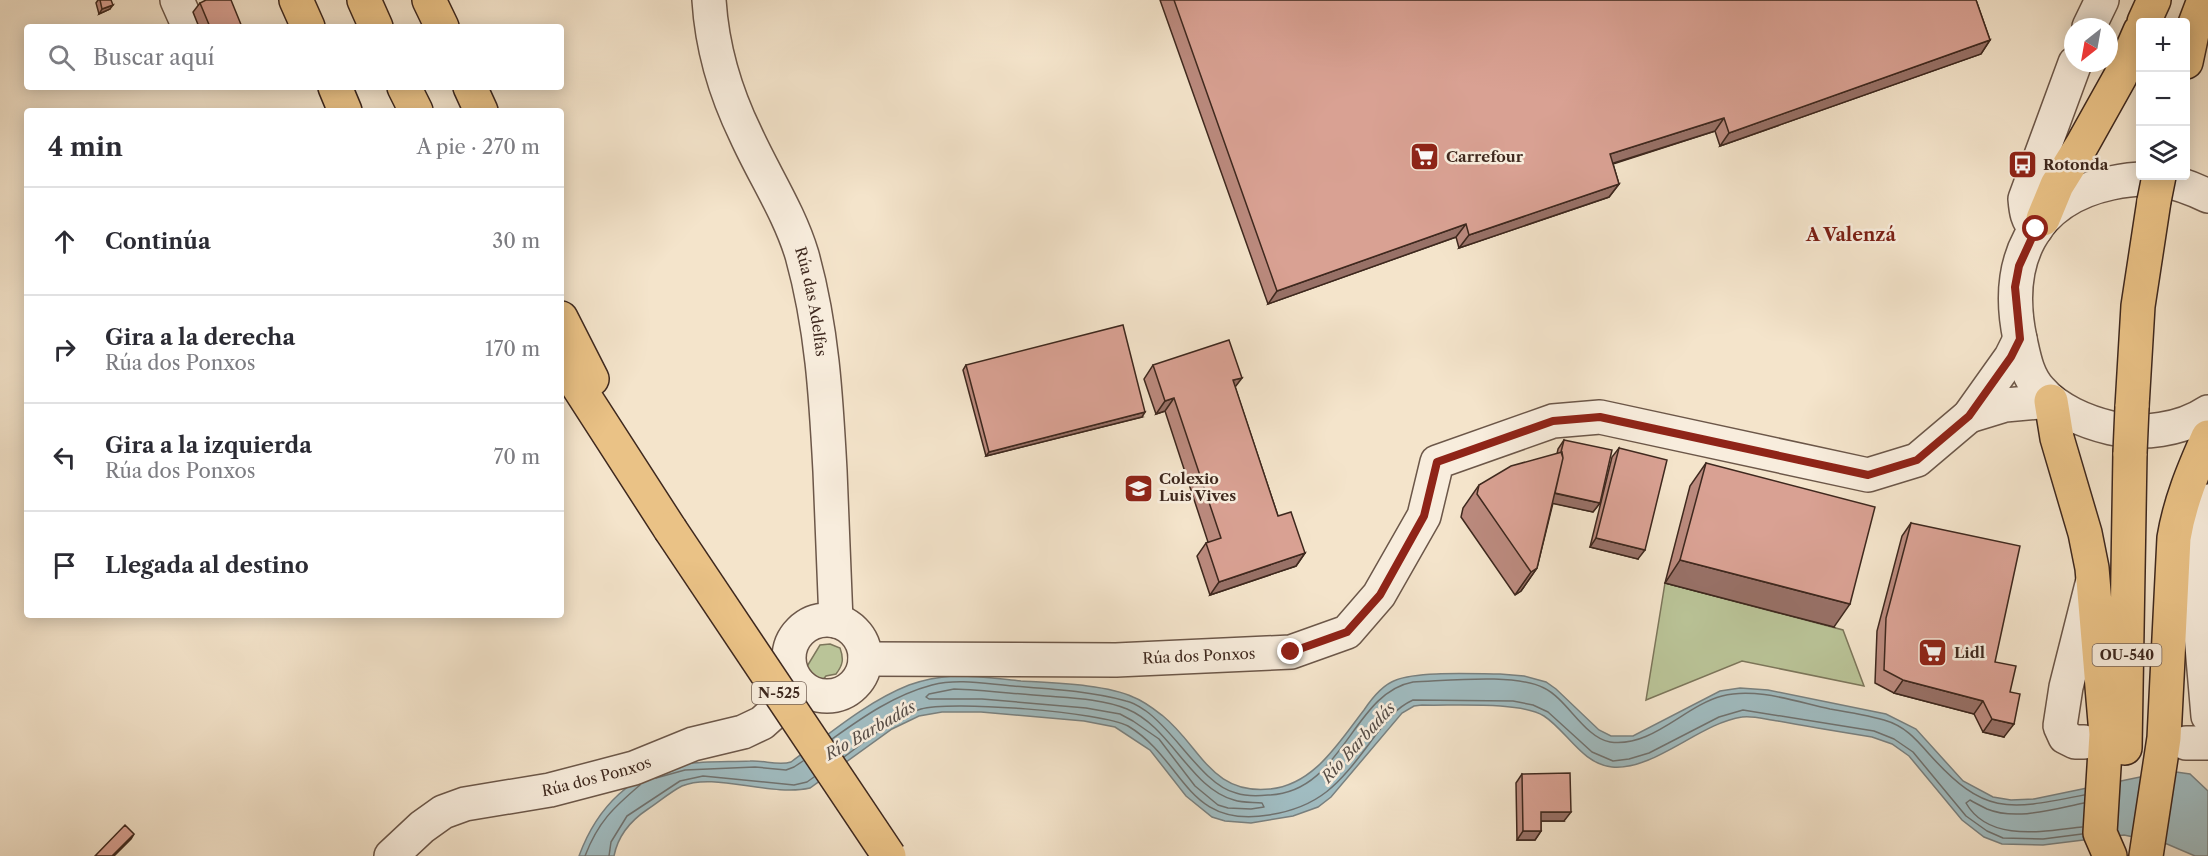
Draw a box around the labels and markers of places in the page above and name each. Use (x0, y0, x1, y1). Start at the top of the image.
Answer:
supermarket icon: Carrefour (1409, 141, 1441, 173)
place label: Carrefour (1446, 147, 1524, 166)
bus stop icon: Rotonda (2006, 149, 2038, 181)
place label: Rotonda (2043, 155, 2109, 174)
place label: Colexio Luis Vives (1159, 469, 1236, 505)
school or university icon: Colexio Luis Vives (1122, 472, 1154, 504)
supermarket icon: Lidl (1917, 637, 1949, 669)
place label: Lidl (1954, 643, 1985, 662)

